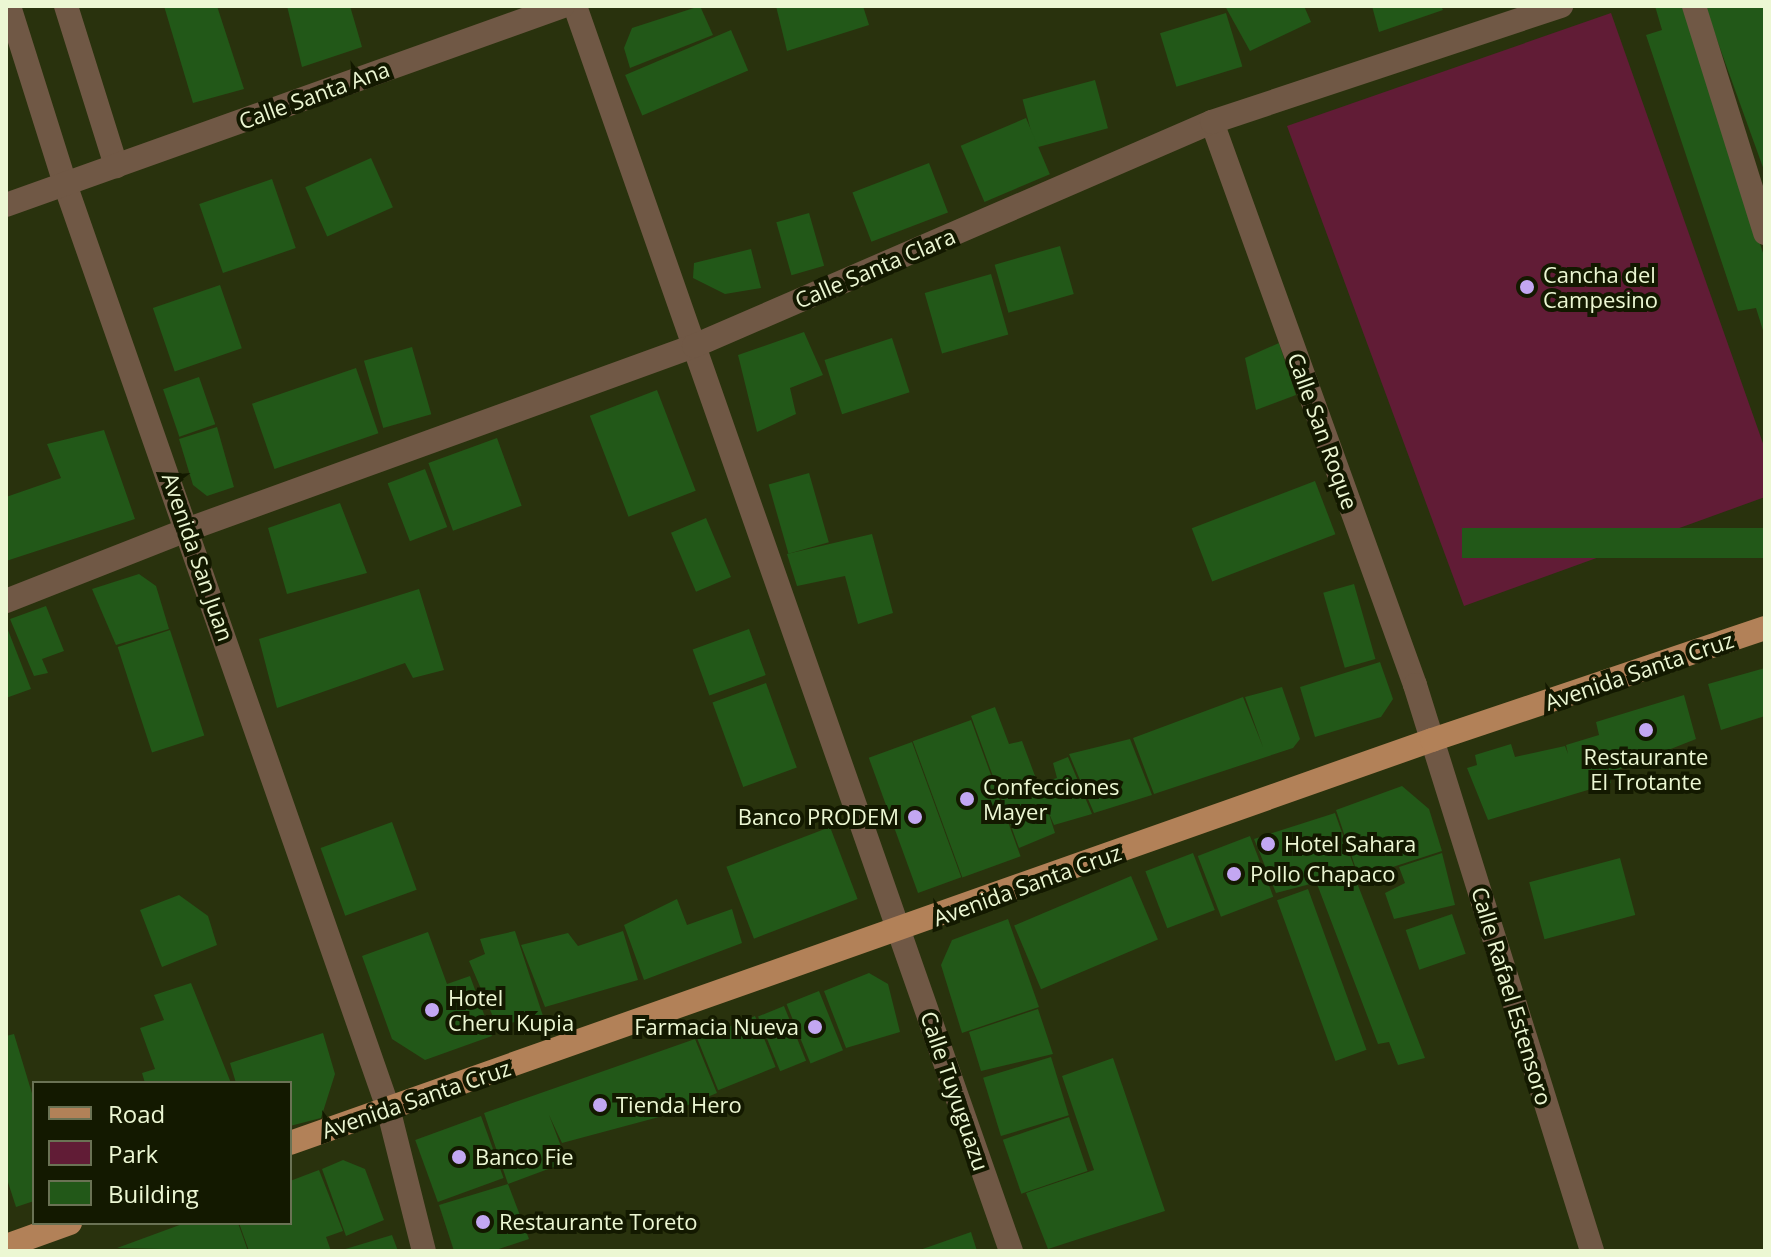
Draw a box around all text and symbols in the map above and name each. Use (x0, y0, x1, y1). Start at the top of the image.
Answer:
street label: Calle Santa Ana (235, 55, 393, 135)
street label: Calle Santa Clara (791, 222, 959, 314)
place label: Cancha del Campesino (1543, 261, 1658, 312)
marker: Cancha del Campesino (1518, 278, 1536, 296)
street label: Calle San Roque (1282, 349, 1364, 513)
street label: Avenida San Juan (157, 469, 239, 645)
street label: Avenida Santa Cruz (1541, 626, 1737, 716)
marker: Restaurante El Trotante (1637, 721, 1655, 739)
place label: Restaurante El Trotante (1584, 743, 1708, 794)
place label: Confecciones Mayer (983, 773, 1120, 824)
marker: Confecciones Mayer (958, 790, 976, 808)
place label: Banco PRODEM (738, 804, 899, 830)
marker: Banco PRODEM (906, 808, 924, 826)
place label: Hotel Sahara (1284, 831, 1416, 857)
marker: Hotel Sahara (1259, 835, 1277, 853)
street label: Avenida Santa Cruz (929, 839, 1125, 931)
place label: Pollo Chapaco (1250, 861, 1396, 887)
marker: Pollo Chapaco (1225, 865, 1243, 883)
street label: Calle Rafael Estensoro (1466, 884, 1558, 1108)
place label: Hotel Cheru Kupia (448, 984, 574, 1036)
marker: Hotel Cheru Kupia (423, 1001, 441, 1019)
street label: Calle Tuyuguazu (915, 1008, 995, 1174)
place label: Farmacia Nueva (634, 1014, 799, 1040)
marker: Farmacia Nueva (806, 1018, 824, 1036)
street label: Avenida Santa Cruz (318, 1054, 514, 1144)
legend (32, 1081, 292, 1225)
place label: Tienda Hero (616, 1092, 742, 1118)
marker: Tienda Hero (591, 1096, 609, 1114)
text: Road (108, 1097, 165, 1130)
text: Park (108, 1137, 158, 1170)
place label: Banco Fie (475, 1144, 574, 1170)
marker: Banco Fie (450, 1148, 468, 1166)
text: Building (108, 1177, 199, 1210)
place label: Restaurante Toreto (499, 1209, 697, 1235)
marker: Restaurante Toreto (474, 1213, 492, 1231)

